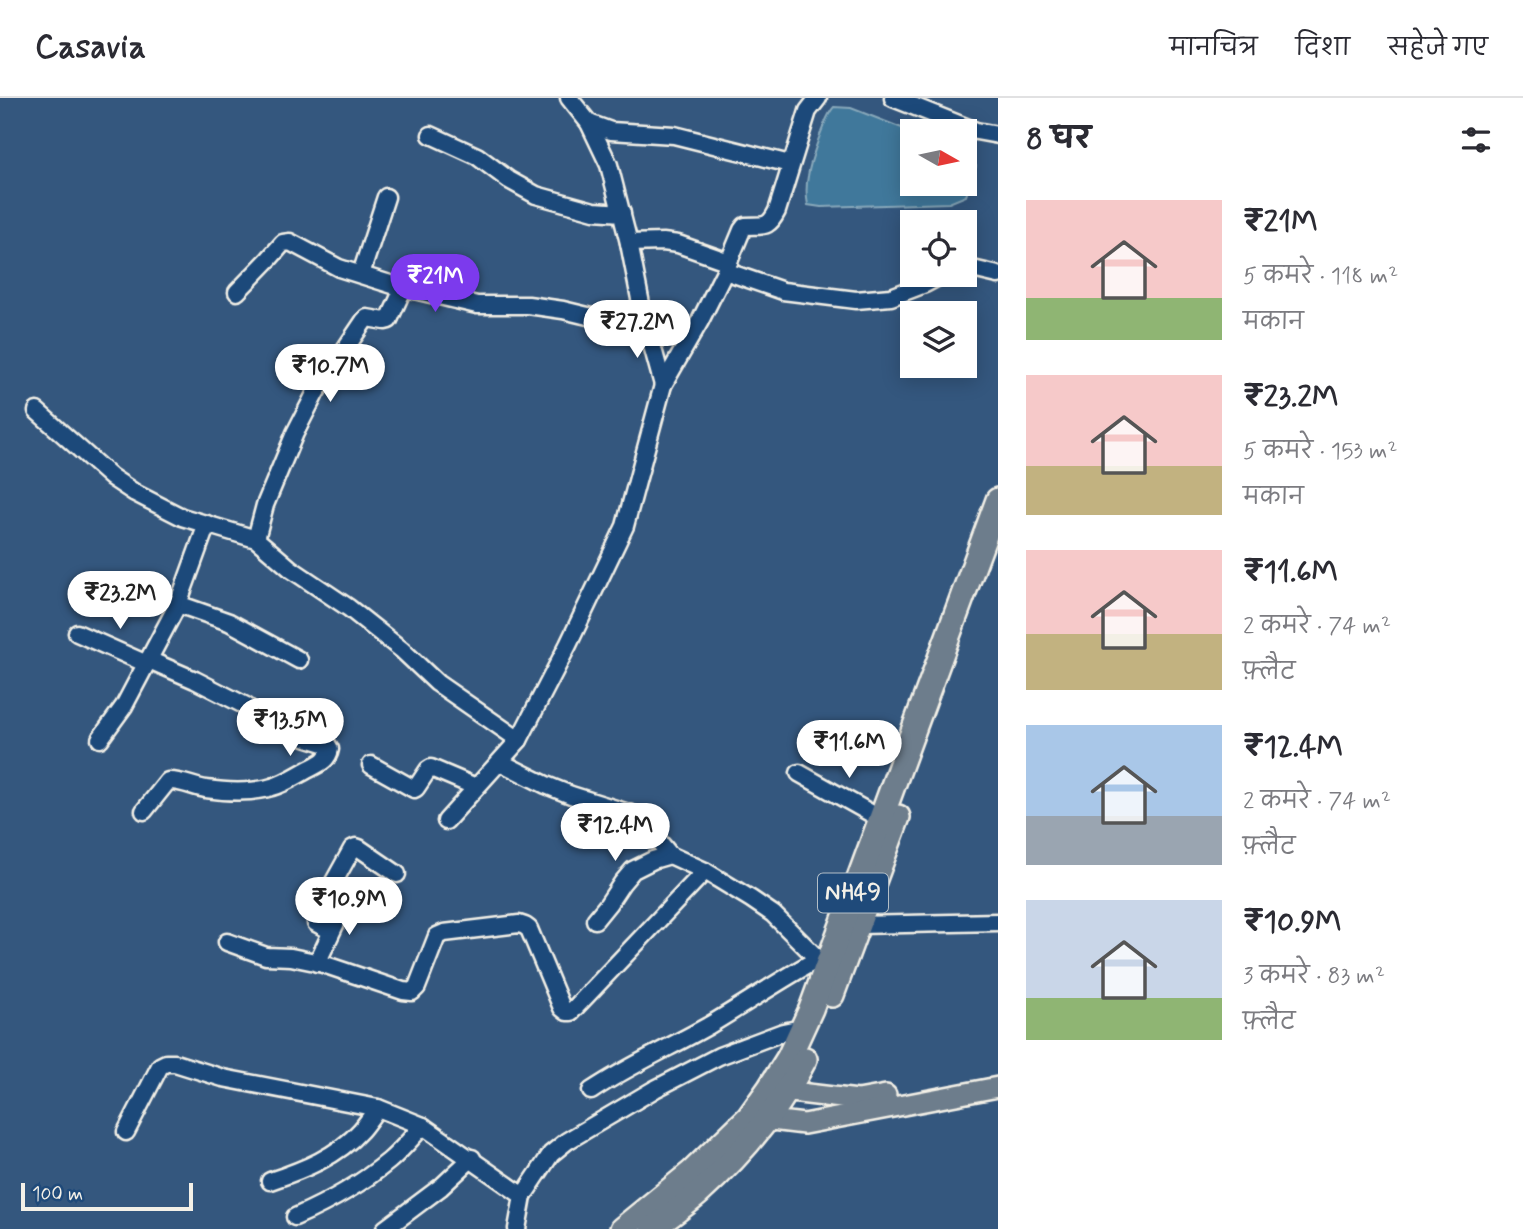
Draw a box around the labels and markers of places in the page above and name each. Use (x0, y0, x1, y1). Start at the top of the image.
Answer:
pin: ₹21M (394, 254, 476, 314)
pin: ₹27.2M (580, 300, 694, 360)
pin: ₹10.7M (273, 344, 387, 404)
pin: ₹23.2M (63, 572, 177, 631)
pin: ₹13.5M (233, 698, 347, 758)
pin: ₹11.6M (792, 720, 906, 780)
pin: ₹12.4M (558, 804, 672, 863)
pin: ₹10.9M (292, 878, 406, 937)

